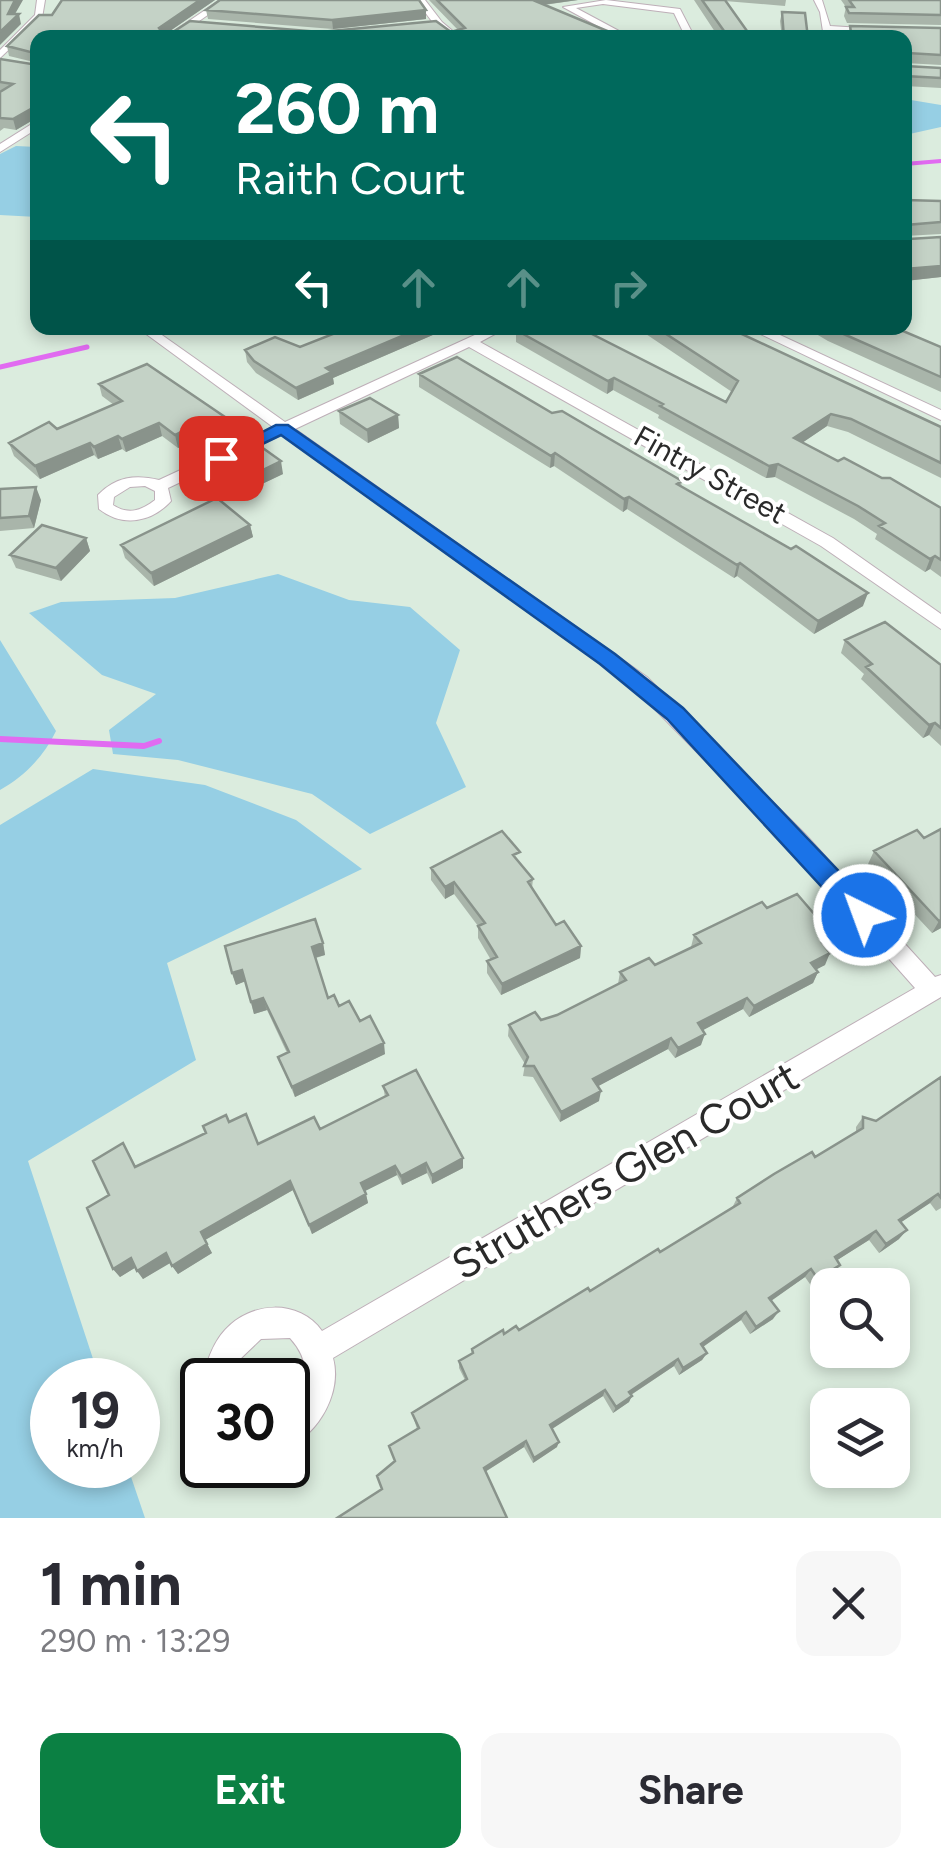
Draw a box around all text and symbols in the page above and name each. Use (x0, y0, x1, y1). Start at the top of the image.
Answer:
text: 260 m (235, 66, 439, 151)
icon: left (70, 70, 200, 200)
text: Raith Court (235, 151, 466, 205)
icon: left (286, 260, 341, 315)
icon: ahead (391, 260, 446, 315)
icon: ahead (496, 260, 551, 315)
icon: right (601, 260, 656, 315)
pin (179, 416, 264, 501)
street label: Fintry Street (628, 417, 793, 532)
icon: arrive (194, 431, 249, 486)
position arrow (812, 863, 916, 967)
street label: Struthers Glen Court (443, 1050, 808, 1290)
map controls (810, 1268, 910, 1488)
button: search (810, 1268, 910, 1368)
speed limit sign: 30 (180, 1358, 310, 1488)
text: 19 (70, 1380, 120, 1441)
button: layers (810, 1388, 910, 1488)
text: km/h (66, 1433, 124, 1463)
text: 1 min (40, 1548, 182, 1620)
button: close (796, 1551, 901, 1656)
text: 290 m · 13:29 (40, 1622, 230, 1660)
button: Exit (40, 1733, 461, 1848)
button: Share (481, 1733, 901, 1848)

